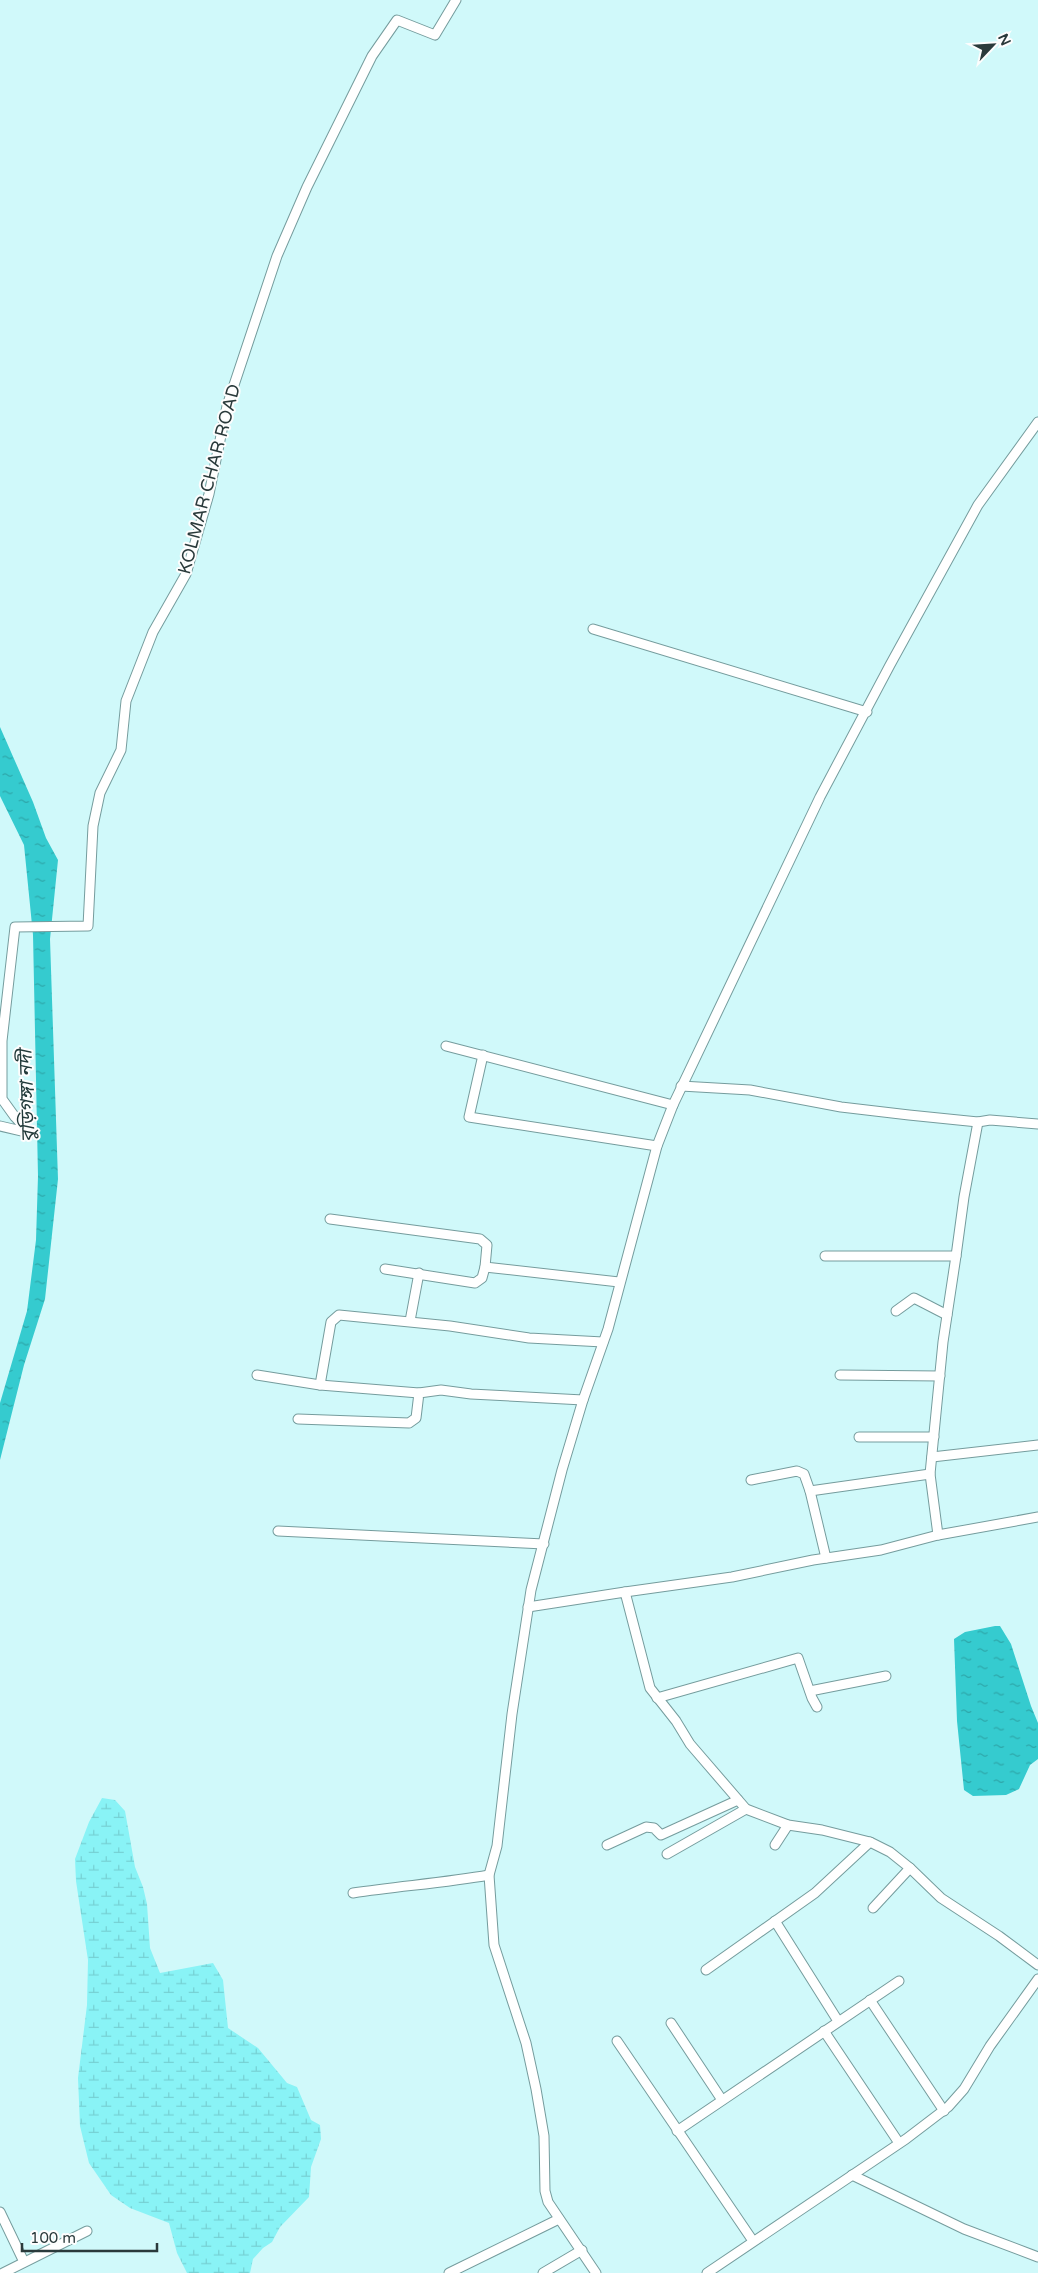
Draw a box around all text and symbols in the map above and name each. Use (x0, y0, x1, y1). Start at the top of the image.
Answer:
north arrow (968, 20, 1018, 70)
text: N (994, 31, 1014, 48)
street label: KOLMAR CHAR ROAD (173, 382, 245, 576)
water label: বুড়িগঙ্গা নদী (13, 1046, 40, 1143)
scale bar (22, 2220, 158, 2252)
text: 100 m (30, 2229, 76, 2247)

